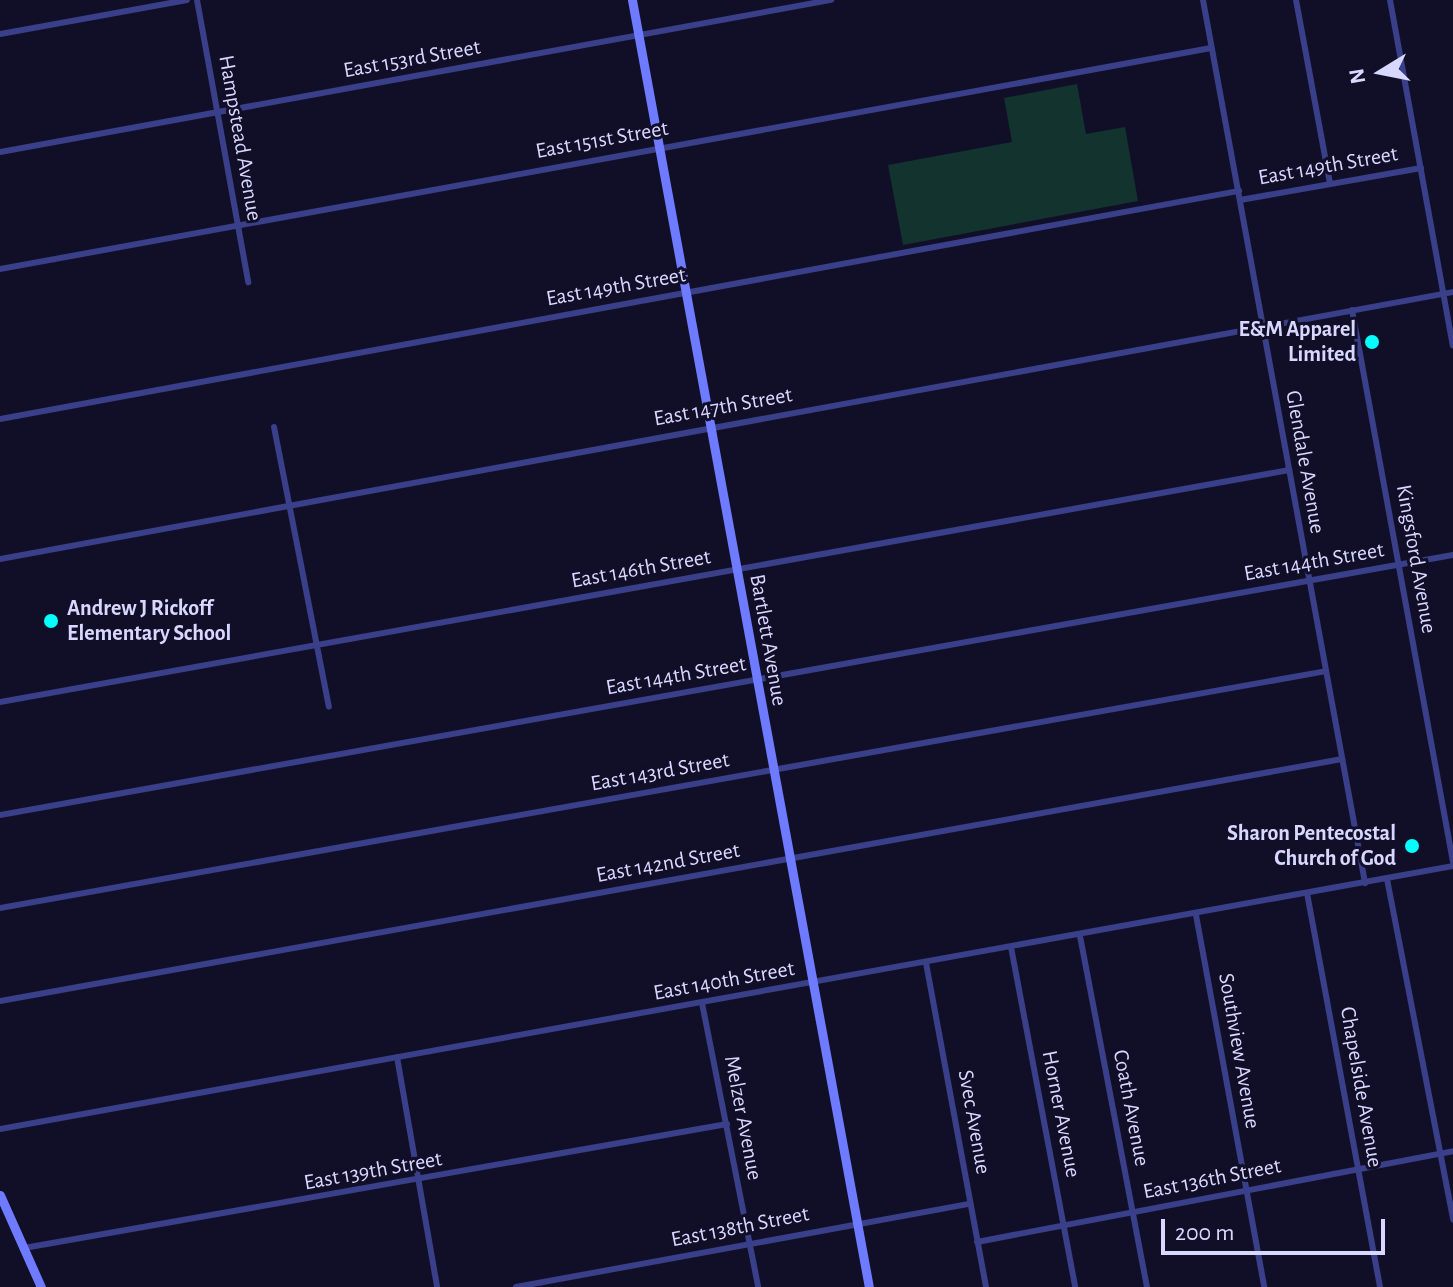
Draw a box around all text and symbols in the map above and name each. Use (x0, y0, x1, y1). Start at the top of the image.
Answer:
north arrow (1341, 32, 1421, 112)
street label: East 153rd Street (341, 34, 483, 84)
street label: Hampstead Avenue (212, 53, 268, 223)
text: N (1345, 67, 1370, 86)
street label: East 151st Street (534, 115, 670, 165)
street label: East 149th Street (1256, 141, 1400, 191)
street label: East 149th Street (544, 262, 688, 312)
place label: E&M Apparel Limited (1239, 316, 1356, 368)
marker: E&M Apparel Limited (1363, 333, 1381, 351)
street label: East 147th Street (652, 382, 794, 432)
street label: Glendale Avenue (1279, 388, 1331, 536)
street label: Kingsford Avenue (1390, 483, 1442, 635)
street label: East 144th Street (1242, 537, 1386, 587)
street label: East 146th Street (569, 544, 713, 594)
street label: Bartlett Avenue (743, 572, 793, 708)
place label: Andrew J Rickoff Elementary School (67, 595, 231, 646)
marker: Andrew J Rickoff Elementary School (42, 612, 60, 630)
street label: East 144th Street (604, 651, 748, 701)
street label: East 143rd Street (589, 747, 731, 797)
place label: Sharon Pentecostal Church of God (1227, 820, 1396, 872)
street label: East 142nd Street (594, 837, 742, 889)
marker: Sharon Pentecostal Church of God (1403, 837, 1421, 855)
street label: East 140th Street (651, 956, 797, 1006)
street label: Southview Avenue (1212, 971, 1266, 1131)
street label: Chapelside Avenue (1334, 1005, 1388, 1169)
street label: Coath Avenue (1107, 1047, 1155, 1169)
street label: Horner Avenue (1036, 1048, 1086, 1180)
street label: Melzer Avenue (718, 1054, 768, 1182)
street label: Svec Avenue (952, 1068, 996, 1176)
street label: East 139th Street (302, 1146, 444, 1196)
street label: East 136th Street (1141, 1153, 1283, 1205)
street label: East 138th Street (669, 1201, 811, 1253)
scale bar (1165, 1203, 1389, 1253)
text: 200 m (1175, 1221, 1234, 1245)

